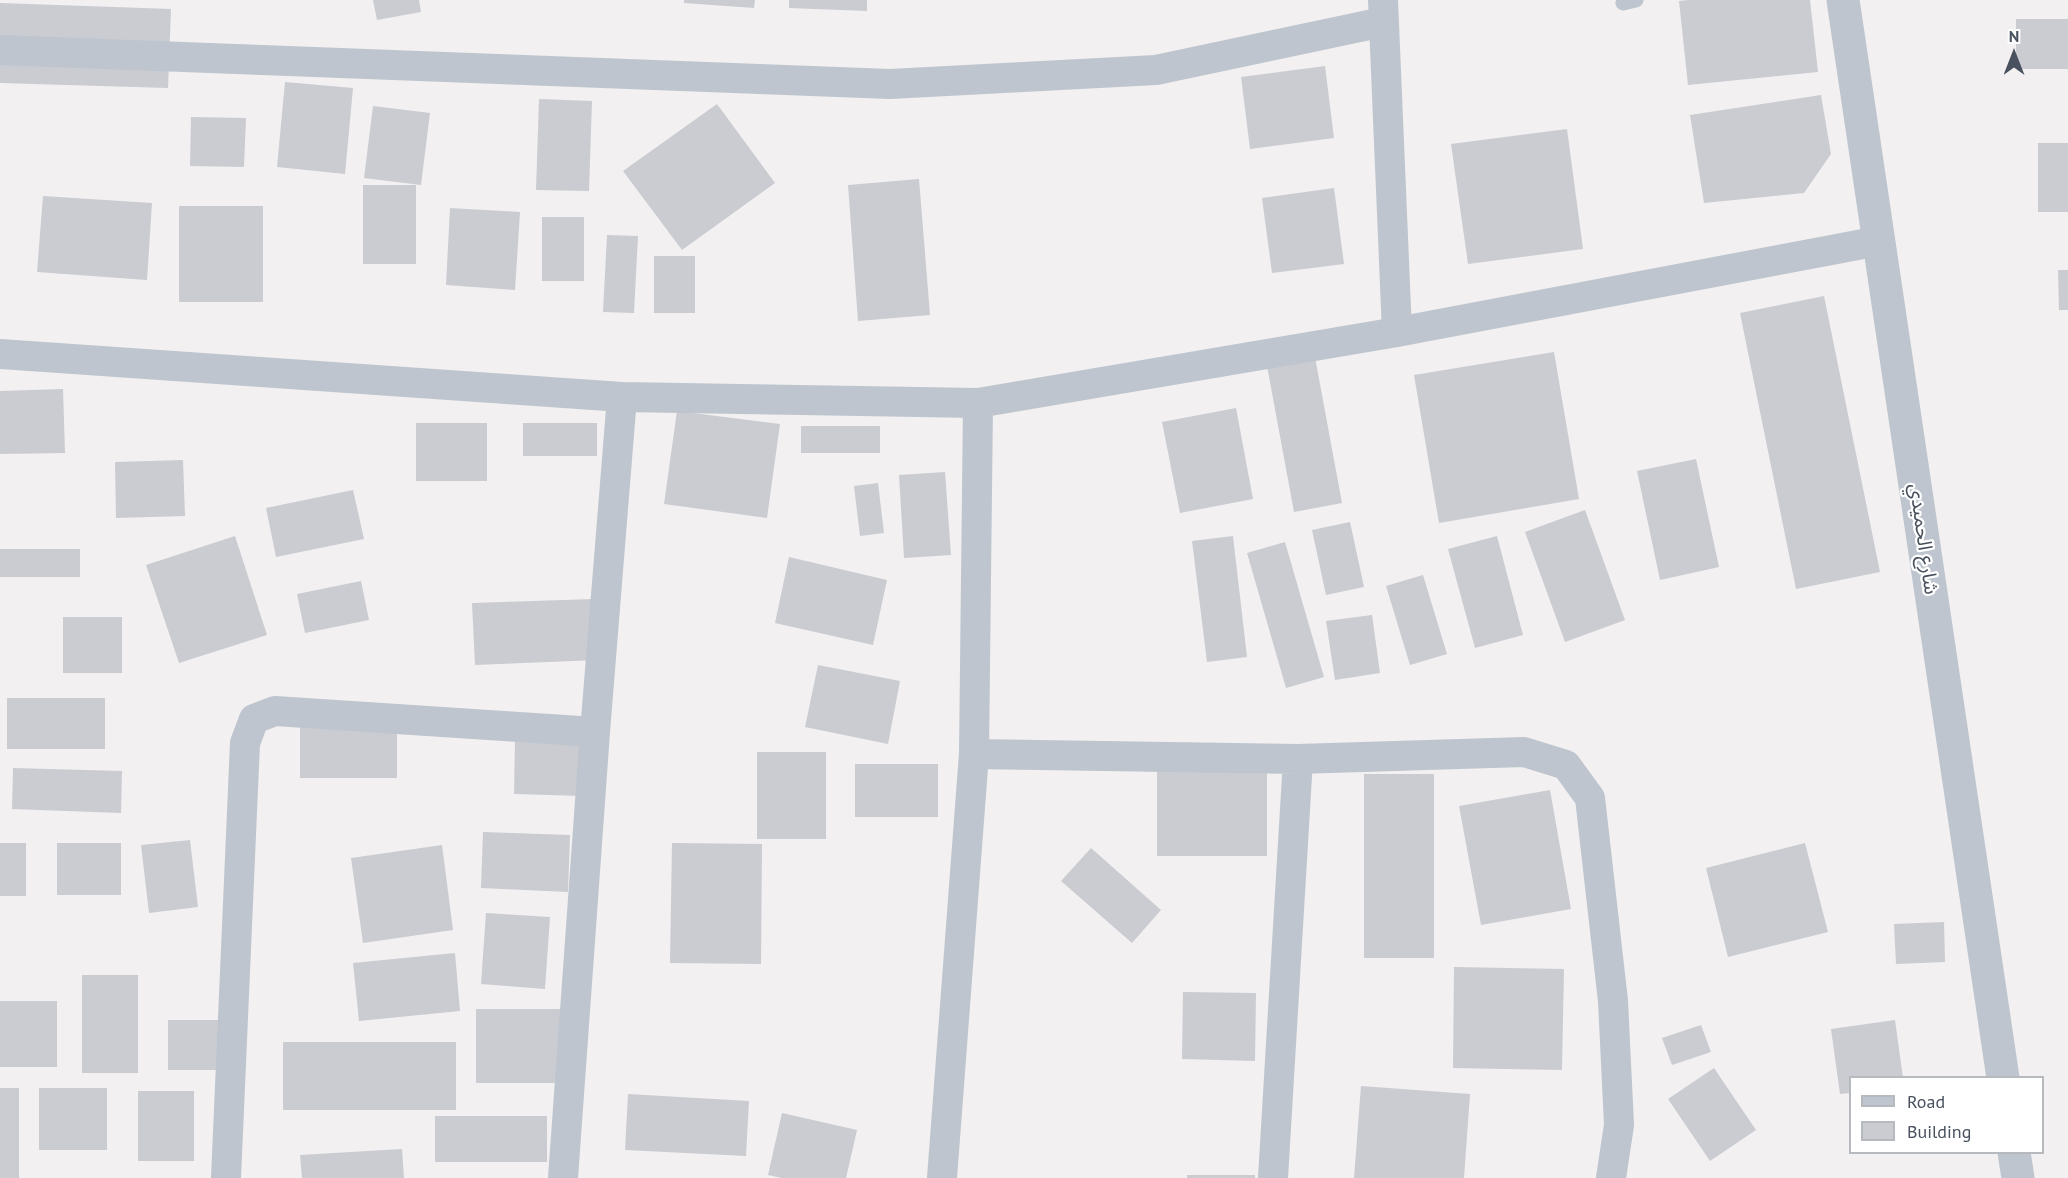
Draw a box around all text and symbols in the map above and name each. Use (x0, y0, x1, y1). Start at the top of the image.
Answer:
north arrow (1984, 24, 2044, 84)
text: N (2009, 26, 2019, 46)
street label: شارع الحميدي (1903, 482, 1943, 596)
legend (1849, 1076, 2044, 1154)
text: Road (1907, 1090, 1945, 1113)
text: Building (1907, 1120, 1971, 1143)

